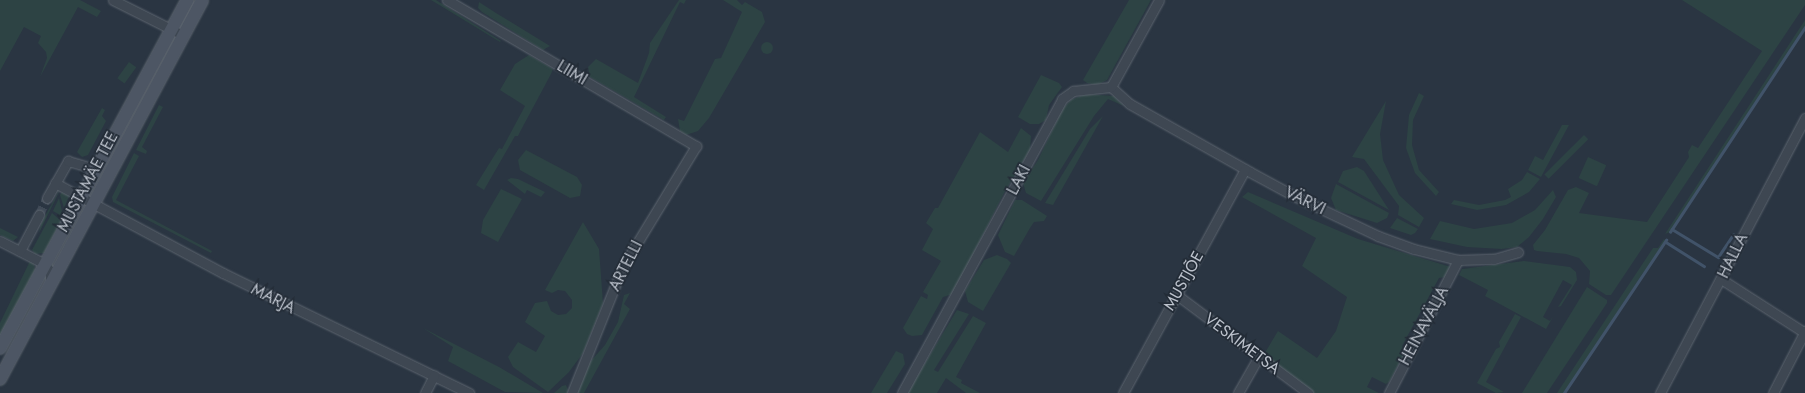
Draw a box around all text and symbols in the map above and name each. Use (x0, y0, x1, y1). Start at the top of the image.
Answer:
street label: LIIMI (553, 57, 591, 89)
street label: MUSTAMÄE TEE (54, 129, 122, 235)
street label: LAKI (1003, 162, 1035, 198)
street label: VÄRVI (1281, 183, 1329, 219)
street label: HALLA (1714, 230, 1752, 282)
street label: ARTELLI (605, 238, 647, 294)
street label: MUSTJÕE (1160, 248, 1208, 314)
street label: MARJA (248, 280, 298, 318)
street label: HEINAVÄLJA (1395, 283, 1453, 369)
street label: VESKIMETSA (1200, 309, 1284, 379)

